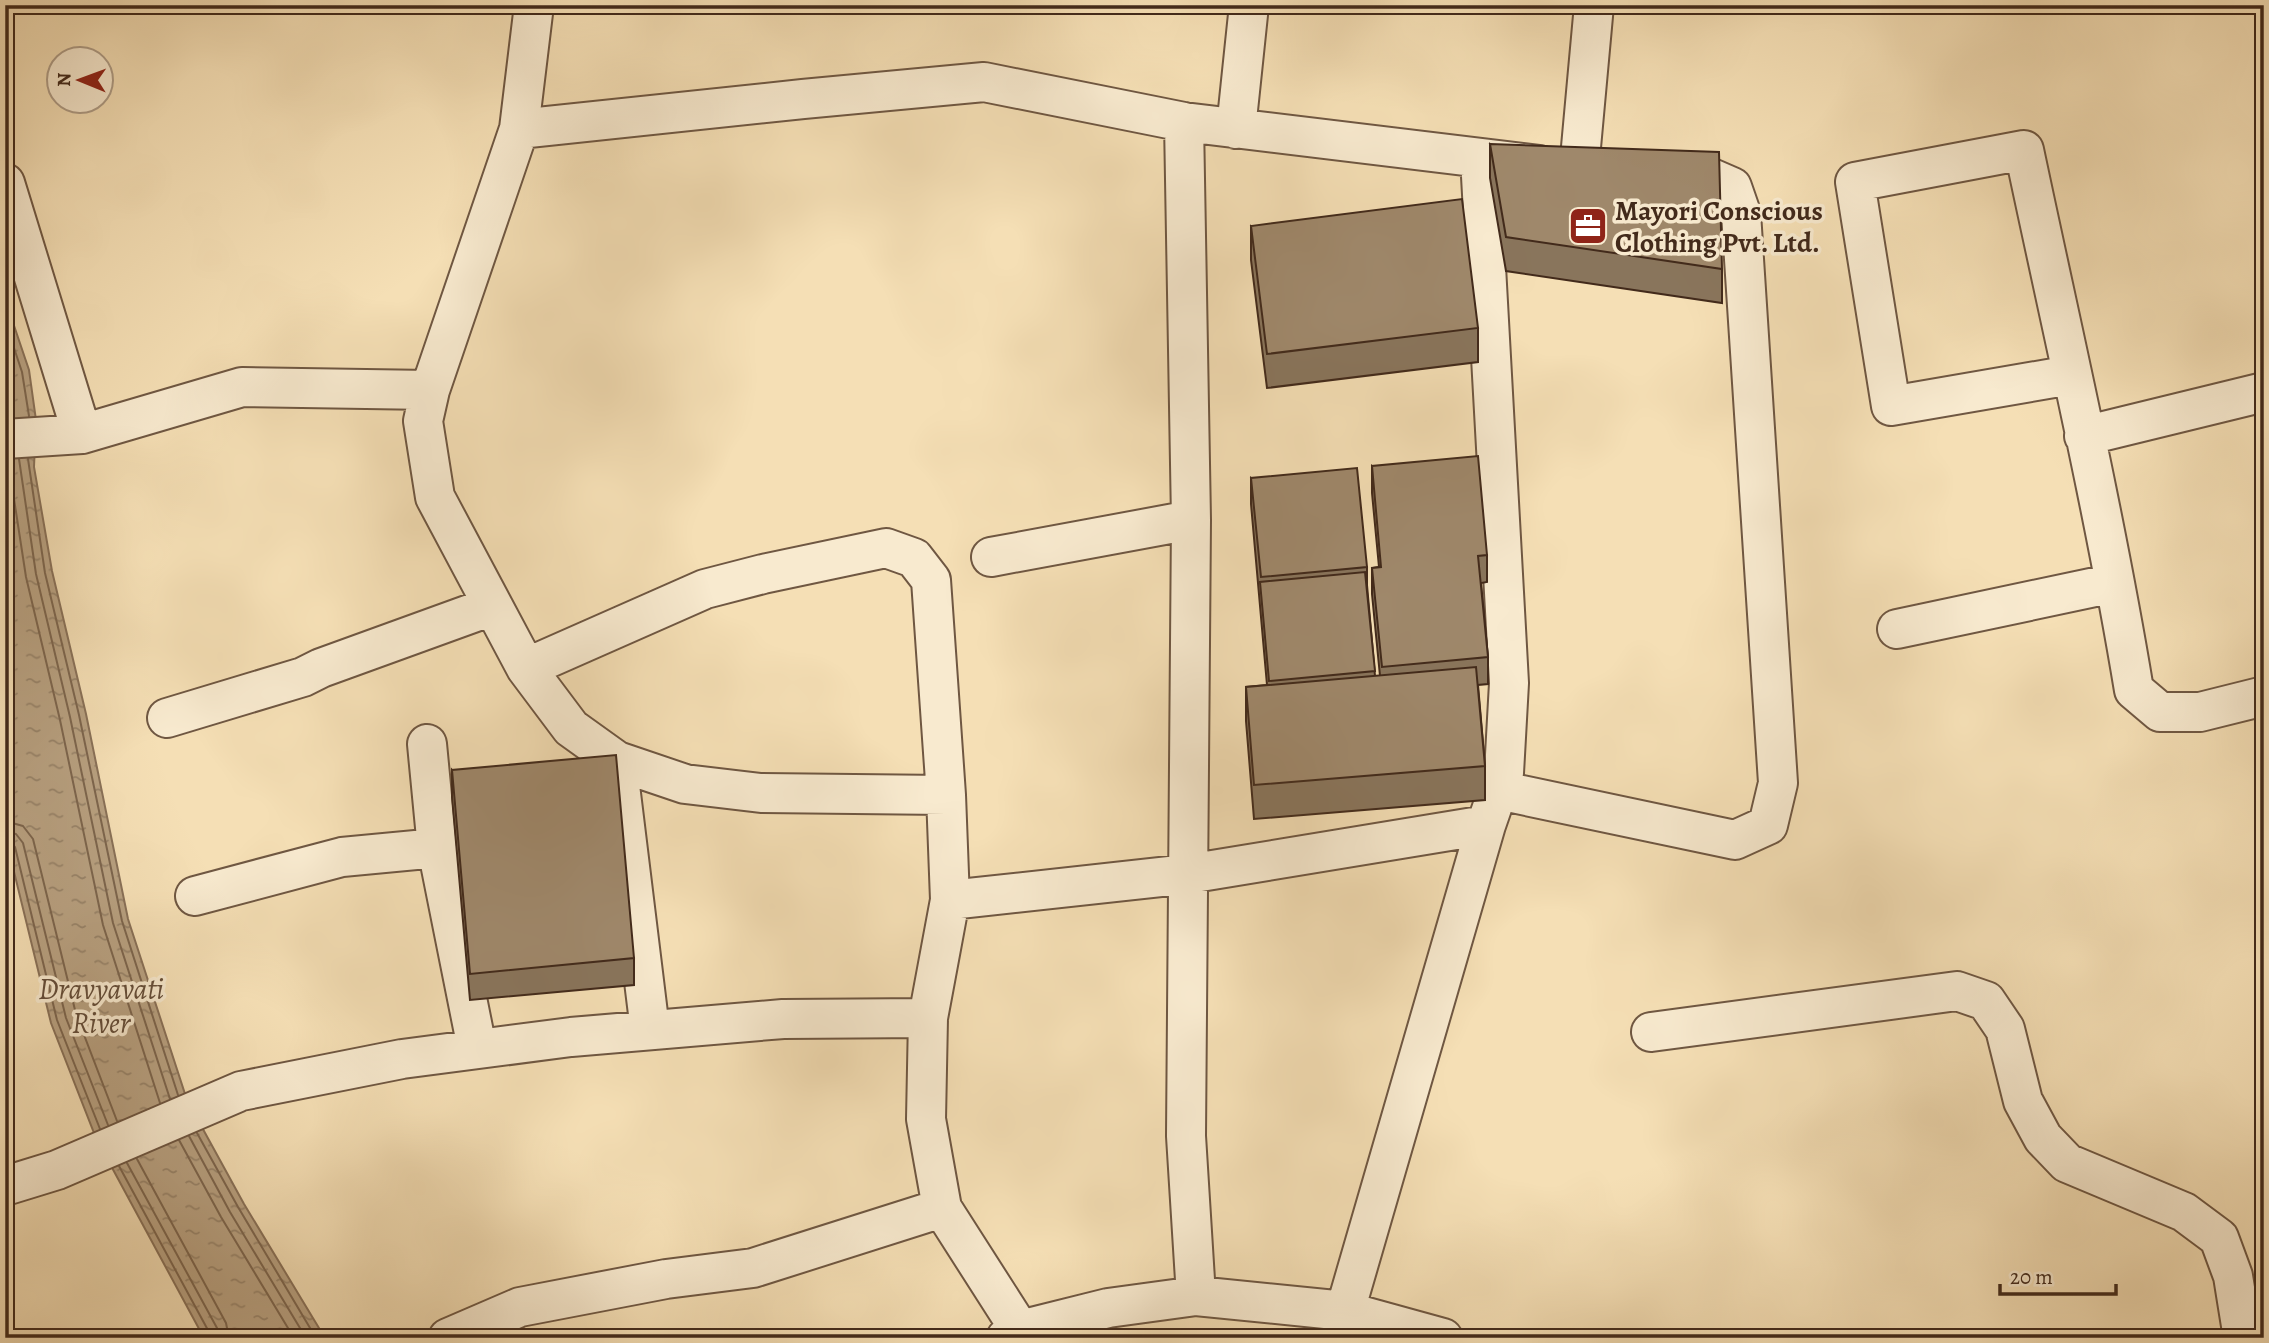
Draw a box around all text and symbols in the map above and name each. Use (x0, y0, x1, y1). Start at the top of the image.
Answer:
north arrow (46, 46, 116, 116)
text: N (51, 72, 77, 87)
place label: Mayori Conscious Clothing Pvt. Ltd. (1615, 192, 1823, 262)
office icon: Mayori Conscious Clothing Pvt. Ltd. (1567, 205, 1609, 247)
water label: Dravyavati River (38, 969, 164, 1043)
scale bar (2000, 1252, 2115, 1296)
text: 20 m (2010, 1263, 2053, 1291)

